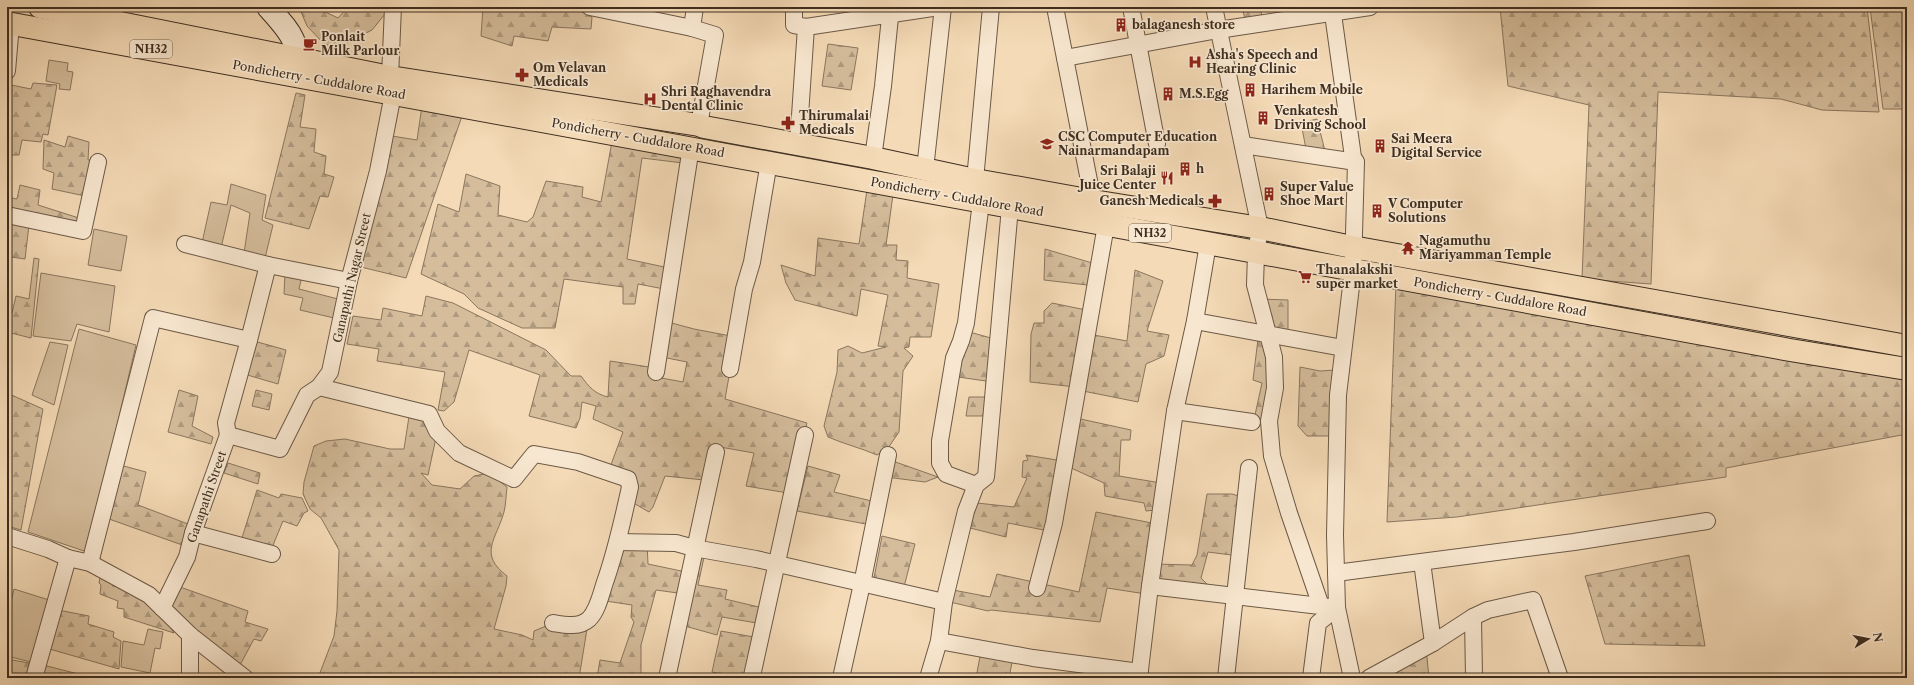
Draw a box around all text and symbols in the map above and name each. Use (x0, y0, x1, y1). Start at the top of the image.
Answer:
building icon: balaganesh store (1113, 17, 1129, 33)
place label: balaganesh store (1131, 17, 1235, 32)
place label: Ponlait Milk Parlour (321, 29, 400, 58)
cafe icon: Ponlait Milk Parlour (302, 36, 318, 52)
road number: NH32 (130, 40, 172, 58)
place label: Asha's Speech and Hearing Clinic (1205, 47, 1318, 76)
hospital icon: Asha's Speech and Hearing Clinic (1187, 54, 1203, 70)
street label: Pondicherry - Cuddalore Road (231, 57, 407, 102)
place label: Om Velavan Medicals (533, 60, 607, 89)
pharmacy icon: Om Velavan Medicals (514, 67, 530, 83)
building icon: Harihem Mobile (1242, 82, 1258, 98)
place label: Harihem Mobile (1261, 82, 1363, 97)
place label: Shri Raghavendra Dental Clinic (661, 84, 772, 113)
building icon: M.S.Egg (1160, 86, 1176, 102)
place label: M.S.Egg (1179, 86, 1230, 101)
hospital icon: Shri Raghavendra Dental Clinic (642, 91, 658, 107)
place label: Venkatesh Driving School (1273, 103, 1366, 132)
place label: Thirumalai Medicals (799, 108, 870, 137)
building icon: Venkatesh Driving School (1255, 110, 1271, 126)
street label: Pondicherry - Cuddalore Road (550, 115, 726, 160)
pharmacy icon: Thirumalai Medicals (780, 115, 796, 131)
place label: CSC Computer Education Nainarmandapam (1058, 129, 1218, 158)
place label: Sai Meera Digital Service (1391, 131, 1482, 160)
school or university icon: CSC Computer Education Nainarmandapam (1039, 136, 1055, 152)
building icon: Sai Meera Digital Service (1372, 138, 1388, 154)
building icon: h (1177, 161, 1193, 177)
place label: h (1196, 161, 1205, 176)
place label: Sri Balaji Juice Center (1077, 163, 1157, 192)
restaurant icon: Sri Balaji Juice Center (1159, 170, 1175, 186)
street label: Pondicherry - Cuddalore Road (869, 174, 1045, 219)
place label: Super Value Shoe Mart (1280, 179, 1354, 208)
building icon: Super Value Shoe Mart (1261, 186, 1277, 202)
place label: Ganesh Medicals (1099, 193, 1204, 208)
pharmacy icon: Ganesh Medicals (1207, 193, 1223, 209)
place label: V Computer Solutions (1387, 196, 1463, 225)
building icon: V Computer Solutions (1369, 203, 1385, 219)
street label: Ganapathi Nagar Street (329, 211, 374, 344)
road number: NH32 (1129, 224, 1171, 242)
place label: Nagamuthu Mariyamman Temple (1419, 233, 1551, 262)
temple icon: Nagamuthu Mariyamman Temple (1400, 240, 1416, 256)
place label: Thanalakshi super market (1316, 262, 1398, 291)
supermarket icon: Thanalakshi super market (1297, 269, 1313, 285)
street label: Pondicherry - Cuddalore Road (1412, 274, 1588, 319)
street label: Ganapathi Street (184, 448, 230, 545)
north arrow (1848, 619, 1888, 659)
text: N (1870, 631, 1886, 644)

